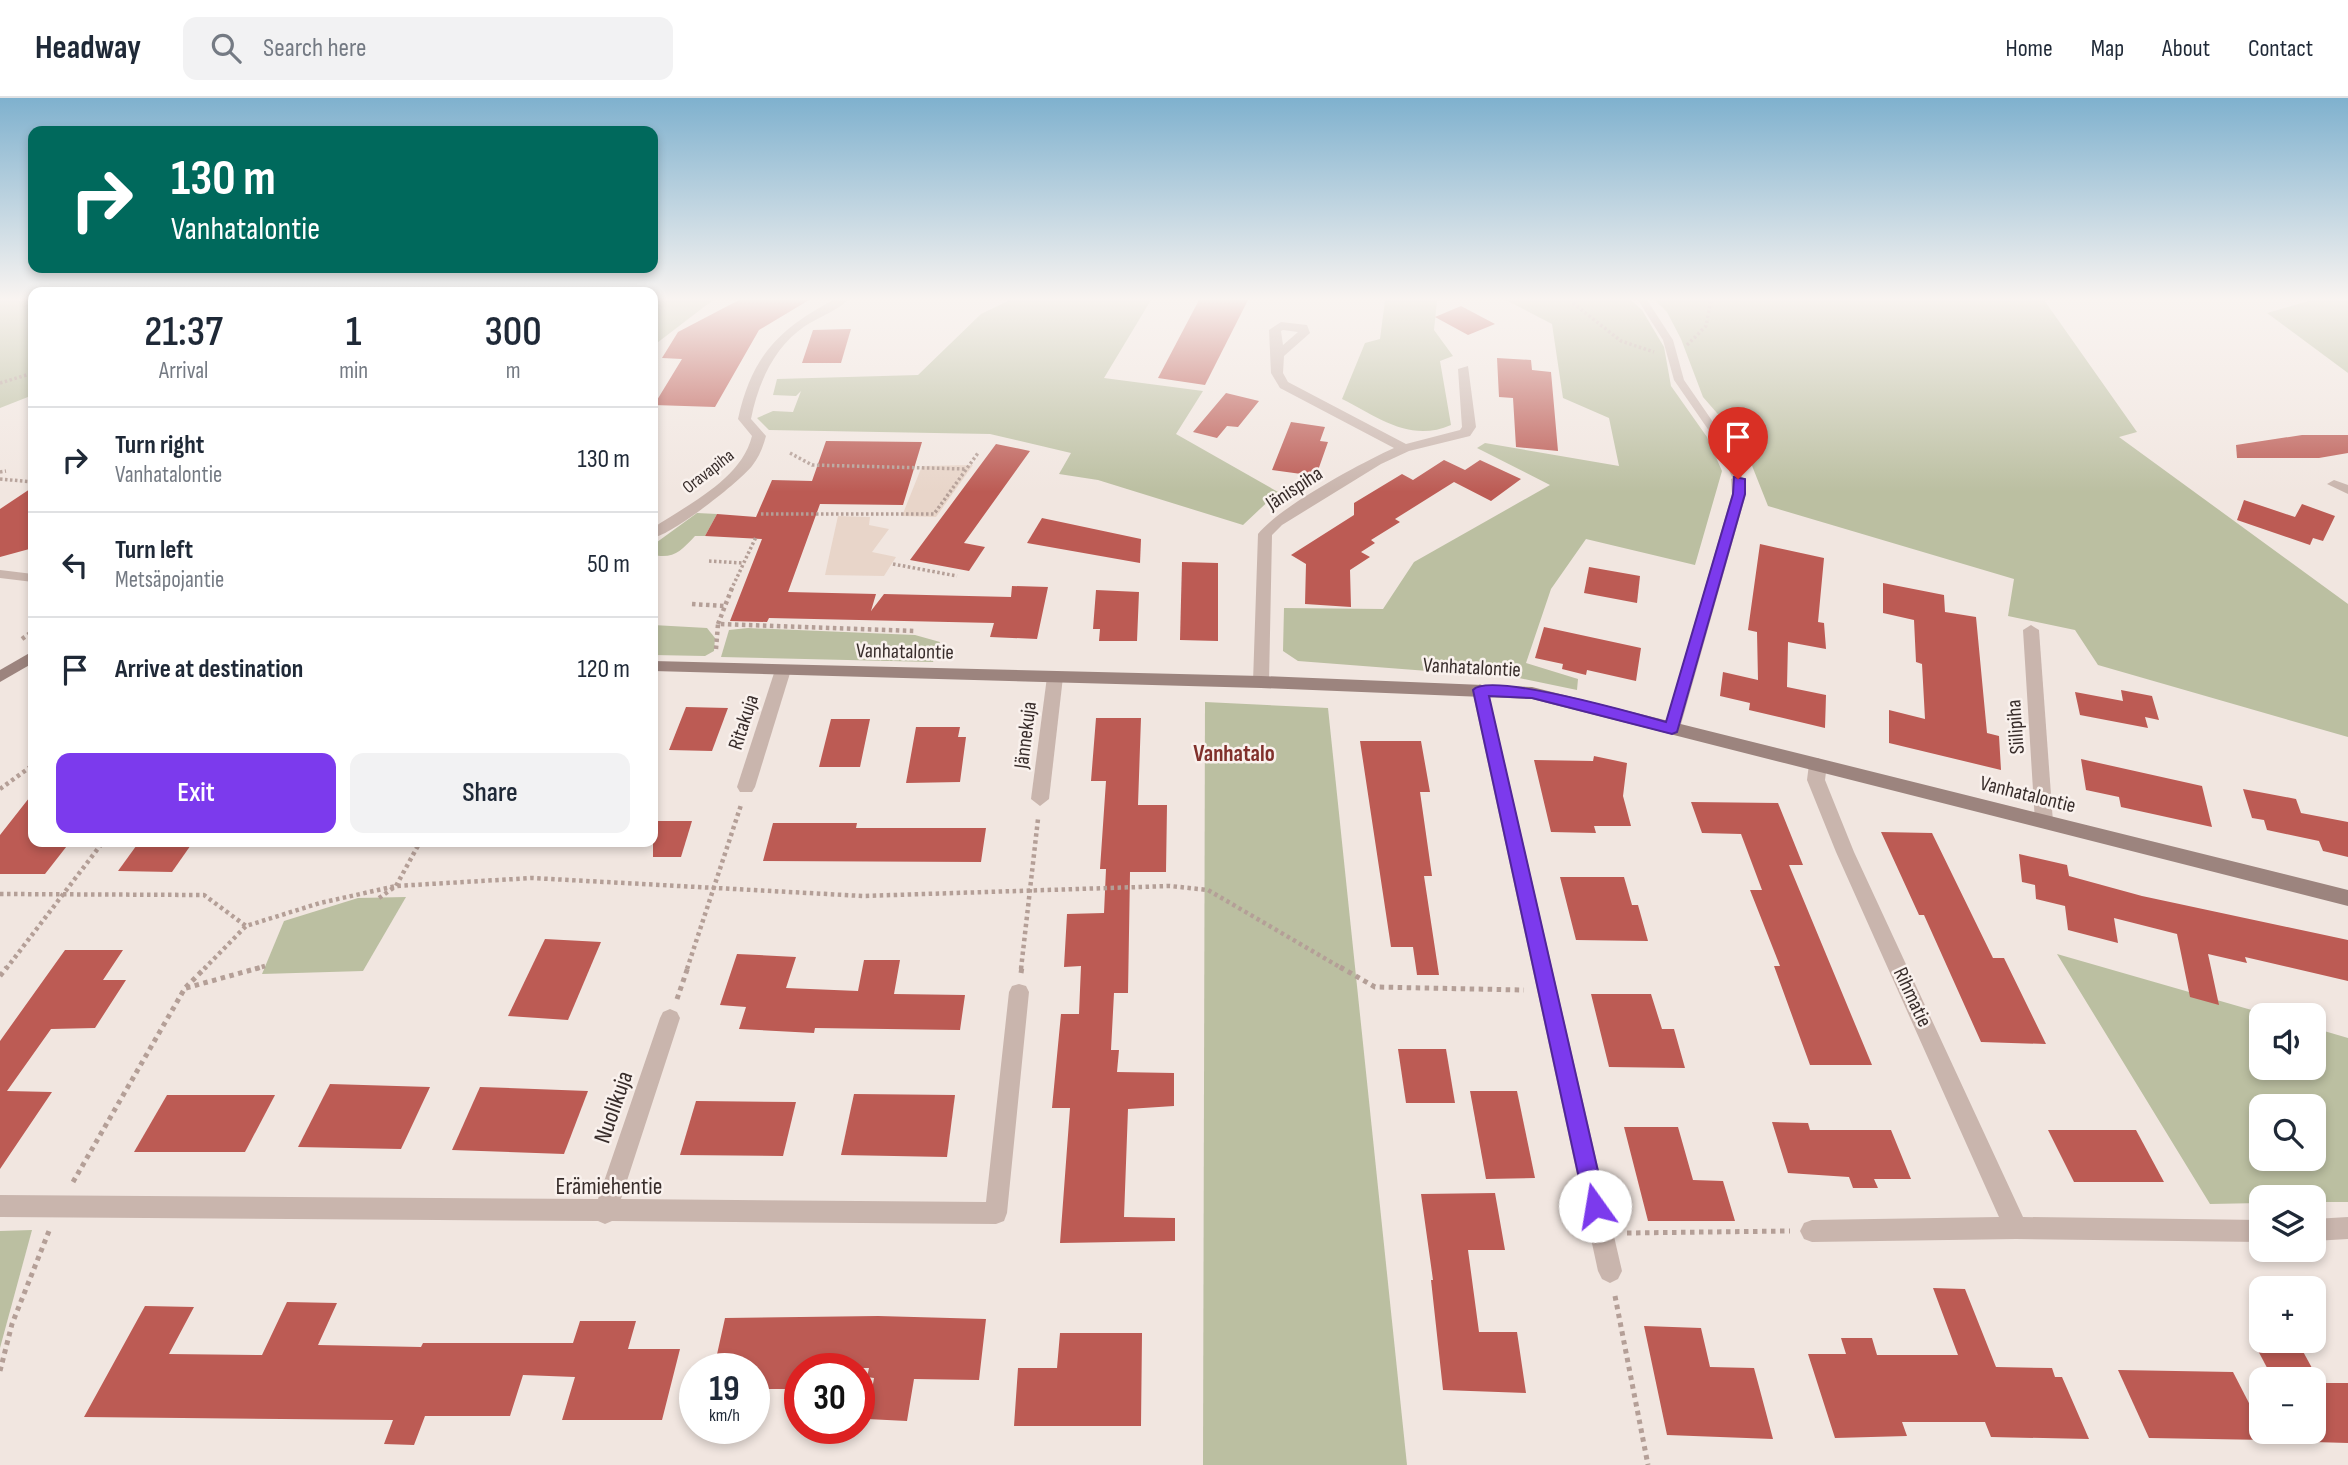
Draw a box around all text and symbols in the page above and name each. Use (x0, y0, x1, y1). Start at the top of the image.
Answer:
search box (183, 17, 673, 80)
text: Headway (35, 28, 141, 68)
icon: search (207, 29, 245, 67)
text: Search here (263, 33, 366, 64)
text: Home (2005, 34, 2053, 63)
text: Map (2091, 34, 2124, 63)
text: About (2162, 34, 2210, 63)
text: Contact (2248, 34, 2313, 63)
text: 130 m (171, 150, 276, 209)
icon: right (56, 154, 147, 245)
text: Vanhatalontie (171, 210, 320, 249)
text: 21:37 (144, 307, 223, 358)
text: 1 (346, 307, 362, 358)
text: 300 (484, 307, 542, 358)
text: Arrival (159, 357, 208, 385)
text: min (339, 357, 368, 385)
text: m (506, 357, 520, 385)
pin (1708, 407, 1768, 479)
icon: arrive (1719, 418, 1757, 456)
text: Turn right (115, 430, 204, 461)
icon: right (56, 441, 94, 479)
text: 130 m (578, 444, 630, 475)
street label: Oravapiha (678, 445, 738, 498)
text: Vanhatalontie (115, 461, 222, 489)
street label: Jänispiha (1260, 461, 1327, 516)
text: Turn left (115, 535, 193, 566)
icon: left (56, 546, 94, 584)
text: 50 m (587, 549, 630, 580)
text: Metsäpojantie (115, 566, 224, 594)
street label: Vanhatalontie (856, 638, 954, 665)
icon: arrive (56, 651, 94, 689)
street label: Vanhatalontie (1422, 652, 1521, 683)
text: Arrive at destination (115, 654, 303, 685)
text: 120 m (577, 654, 630, 685)
street label: Ritakuja (723, 691, 764, 753)
street label: Siilipiha (2001, 699, 2030, 755)
street label: Jännekuja (1009, 700, 1042, 771)
district label: Vanhatalo (1193, 740, 1275, 768)
button: Exit (56, 753, 336, 833)
button: Share (350, 753, 630, 833)
street label: Vanhatalontie (1977, 771, 2078, 818)
street label: Rihmatie (1888, 963, 1937, 1031)
map controls (2249, 1003, 2326, 1444)
button: sound (2249, 1003, 2326, 1080)
street label: Nuolikuja (588, 1067, 639, 1147)
button: search (2249, 1094, 2326, 1171)
position arrow (1558, 1169, 1632, 1243)
street label: Erämiehentie (556, 1172, 662, 1201)
button: layers (2249, 1185, 2326, 1262)
button: + (2249, 1276, 2326, 1353)
speed limit sign: 30 (784, 1353, 875, 1444)
button: − (2249, 1367, 2326, 1444)
text: 19 (709, 1368, 740, 1411)
text: km/h (709, 1405, 740, 1426)

